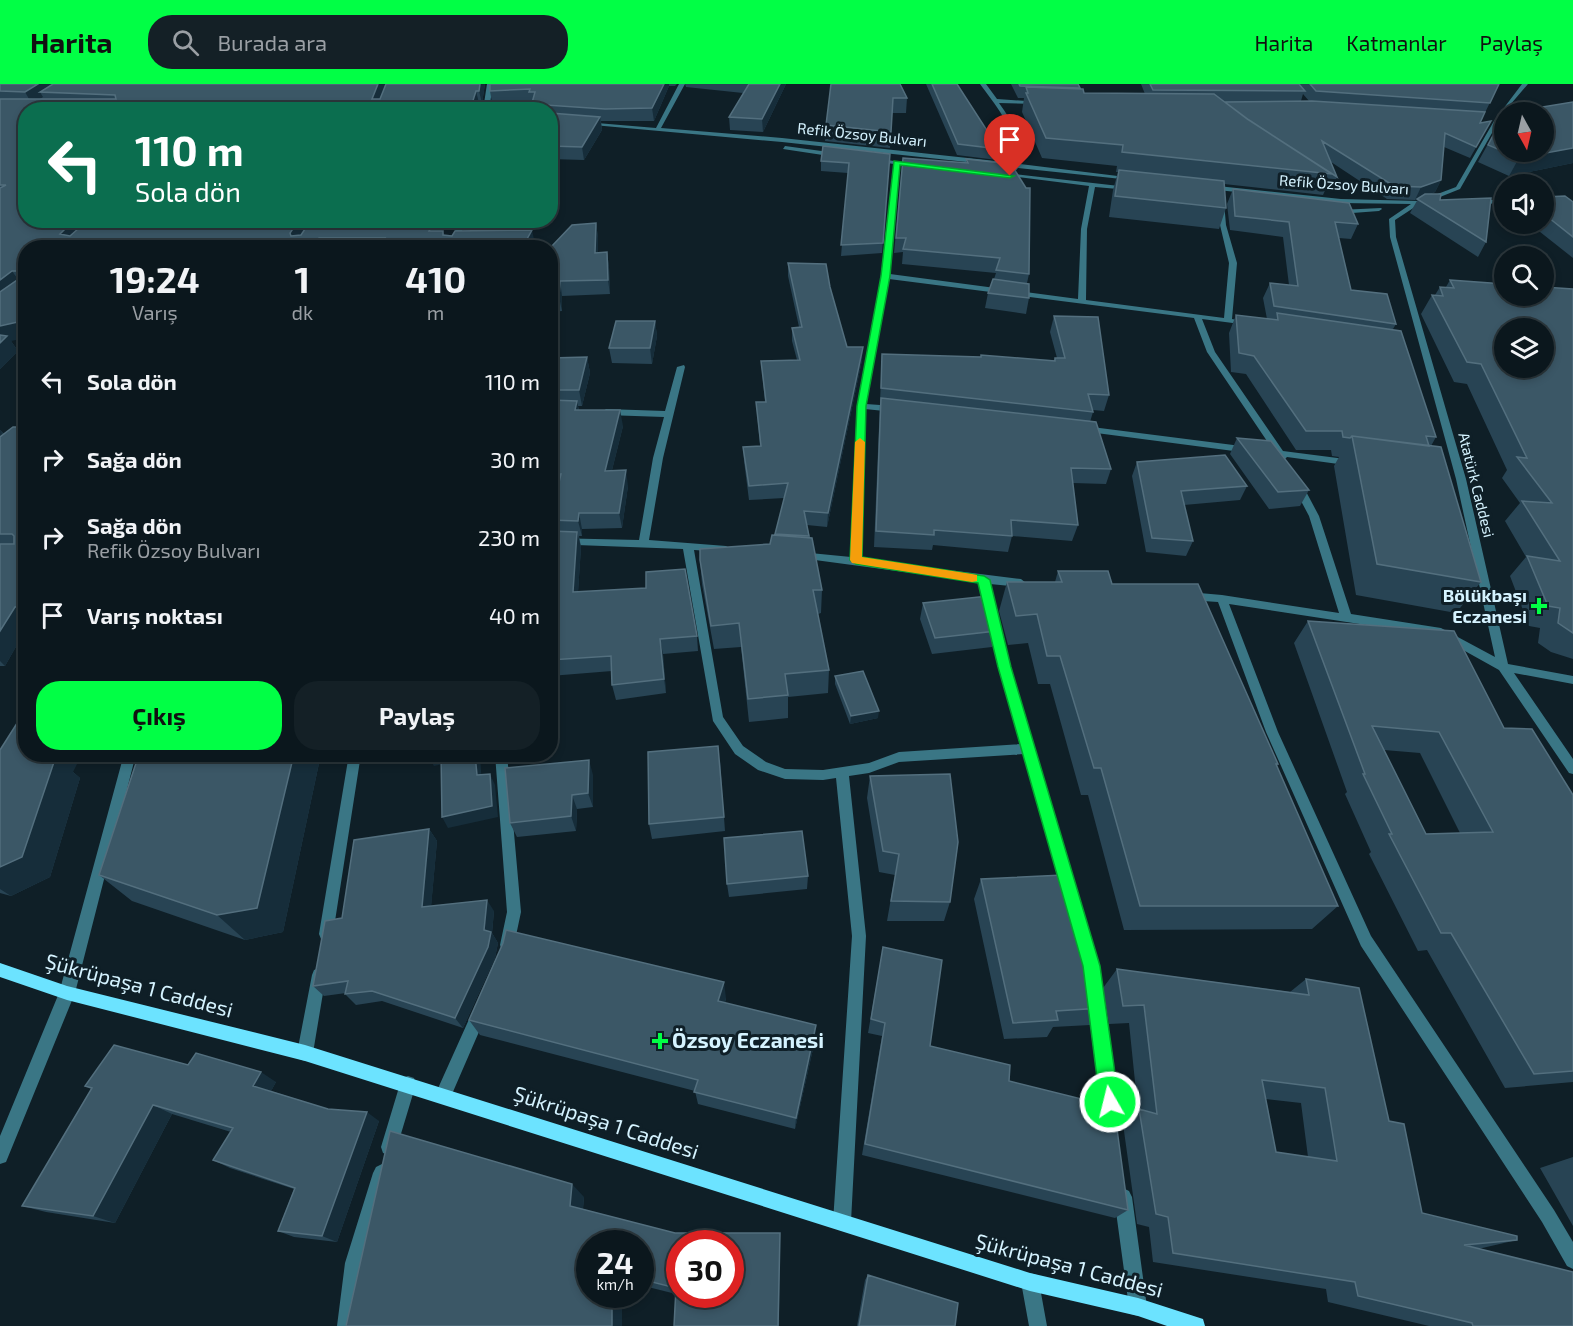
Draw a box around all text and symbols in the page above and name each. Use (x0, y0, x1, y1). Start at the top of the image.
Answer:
search box (148, 15, 568, 69)
text: Harita (30, 25, 112, 59)
icon: search (169, 26, 202, 59)
text: Burada ara (217, 29, 327, 55)
text: Harita (1255, 30, 1313, 55)
text: Katmanlar (1346, 30, 1447, 55)
text: Paylaş (1480, 30, 1543, 55)
north arrow (1494, 102, 1554, 162)
map controls (1494, 102, 1554, 378)
pin (984, 114, 1035, 176)
street label: Refik Özsoy Bulvarı (797, 118, 928, 150)
icon: arrive (993, 123, 1026, 156)
text: 110 m (135, 124, 244, 174)
icon: left (36, 126, 114, 204)
street label: Refik Özsoy Bulvarı (1279, 170, 1410, 198)
button: sound (1494, 174, 1554, 234)
text: Sola dön (135, 175, 241, 207)
button: search (1494, 246, 1554, 306)
text: 19:24 (110, 257, 200, 300)
text: 1 (295, 257, 310, 300)
text: 410 (405, 257, 466, 300)
text: Varış (132, 300, 178, 324)
text: dk (292, 300, 313, 324)
text: m (427, 300, 444, 324)
button: layers (1494, 318, 1554, 378)
icon: left (36, 365, 69, 398)
text: Sola dön (87, 368, 177, 394)
text: 110 m (485, 368, 540, 394)
street label: Atatürk Caddesi (1455, 430, 1499, 539)
icon: right (36, 443, 69, 476)
text: Sağa dön (87, 446, 182, 472)
text: 30 m (490, 446, 540, 472)
text: Sağa dön (87, 512, 182, 538)
icon: right (36, 521, 69, 554)
text: 230 m (478, 524, 540, 550)
text: Refik Özsoy Bulvarı (87, 538, 260, 562)
place label: Bölükbaşı Eczanesi (1443, 584, 1527, 627)
icon: arrive (36, 599, 69, 632)
marker: Bölükbaşı Eczanesi (1532, 599, 1546, 613)
text: Varış noktası (87, 602, 223, 628)
text: 40 m (489, 602, 540, 628)
button: Çıkış (36, 681, 282, 750)
button: Paylaş (294, 681, 540, 750)
street label: Şükrüpaşa 1 Caddesi (42, 947, 236, 1024)
place label: Özsoy Eczanesi (672, 1027, 824, 1053)
marker: Özsoy Eczanesi (653, 1034, 667, 1048)
position arrow (1078, 1070, 1142, 1134)
street label: Şükrüpaşa 1 Caddesi (510, 1080, 702, 1165)
street label: Şükrüpaşa 1 Caddesi (972, 1227, 1166, 1304)
speed limit sign: 30 (666, 1230, 744, 1308)
text: 24 (597, 1244, 633, 1280)
text: km/h (596, 1275, 634, 1293)

